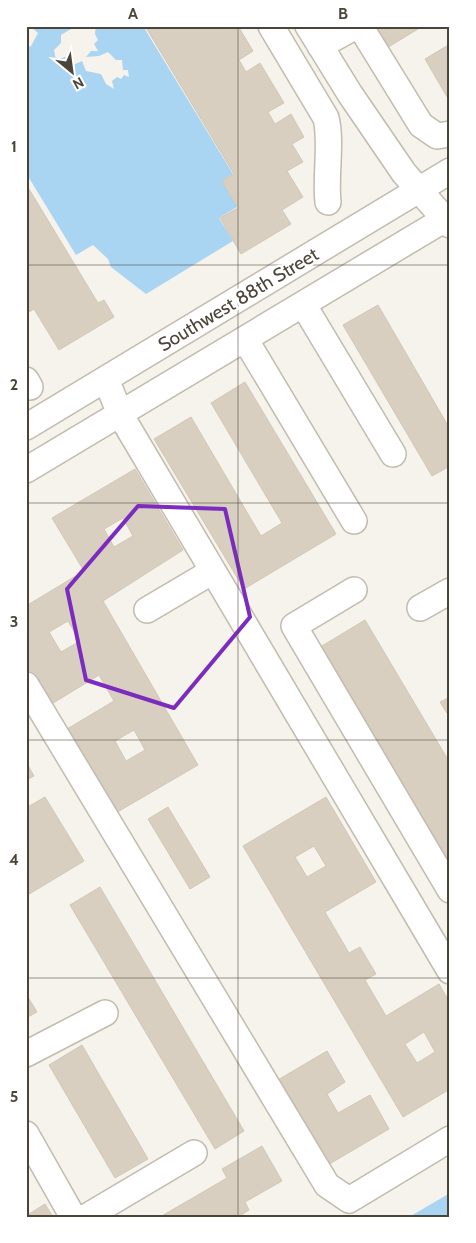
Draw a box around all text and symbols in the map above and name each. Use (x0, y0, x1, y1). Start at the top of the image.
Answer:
text: A (128, 4, 138, 23)
text: B (338, 4, 348, 23)
north arrow (48, 48, 98, 98)
text: N (70, 73, 87, 94)
text: 1 (11, 137, 17, 156)
street label: Southwest 88th Street (154, 242, 323, 356)
text: 2 (10, 375, 18, 394)
text: 3 (10, 612, 18, 631)
text: 4 (9, 850, 19, 869)
text: 5 (10, 1087, 18, 1106)

